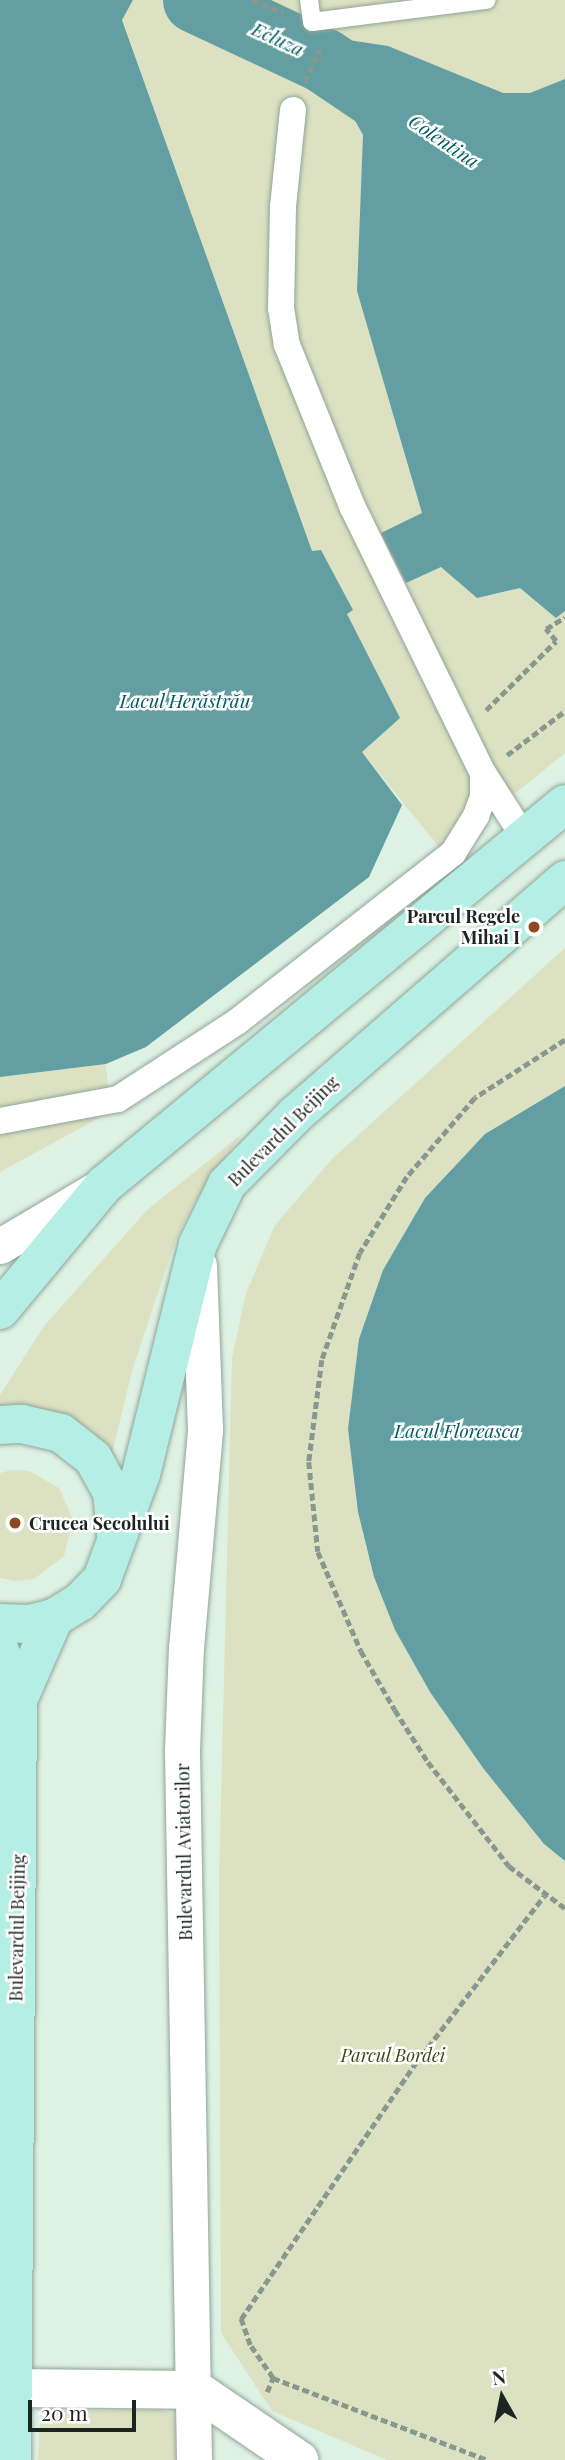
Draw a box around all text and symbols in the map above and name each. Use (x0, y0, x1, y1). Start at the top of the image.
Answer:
water label: Ecluza (249, 17, 307, 61)
water label: Colentina (405, 109, 483, 173)
water label: Lacul Herăstrău (119, 690, 251, 712)
place label: Parcul Regele Mihai I (407, 906, 520, 948)
marker: Parcul Regele Mihai I (526, 919, 542, 935)
street label: Bulevardul Beijing (223, 1071, 343, 1191)
water label: Lacul Floreasca (394, 1420, 520, 1442)
place label: Crucea Secolului (29, 1512, 170, 1534)
marker: Crucea Secolului (7, 1515, 23, 1531)
street label: Bulevardul Aviatorilor (172, 1763, 196, 1941)
street label: Bulevardul Beijing (5, 1854, 29, 2002)
park label: Parcul Bordei (340, 2044, 446, 2066)
north arrow (467, 2362, 537, 2432)
text: N (490, 2362, 508, 2390)
scale bar (32, 2386, 140, 2430)
text: 20 m (41, 2398, 88, 2426)

